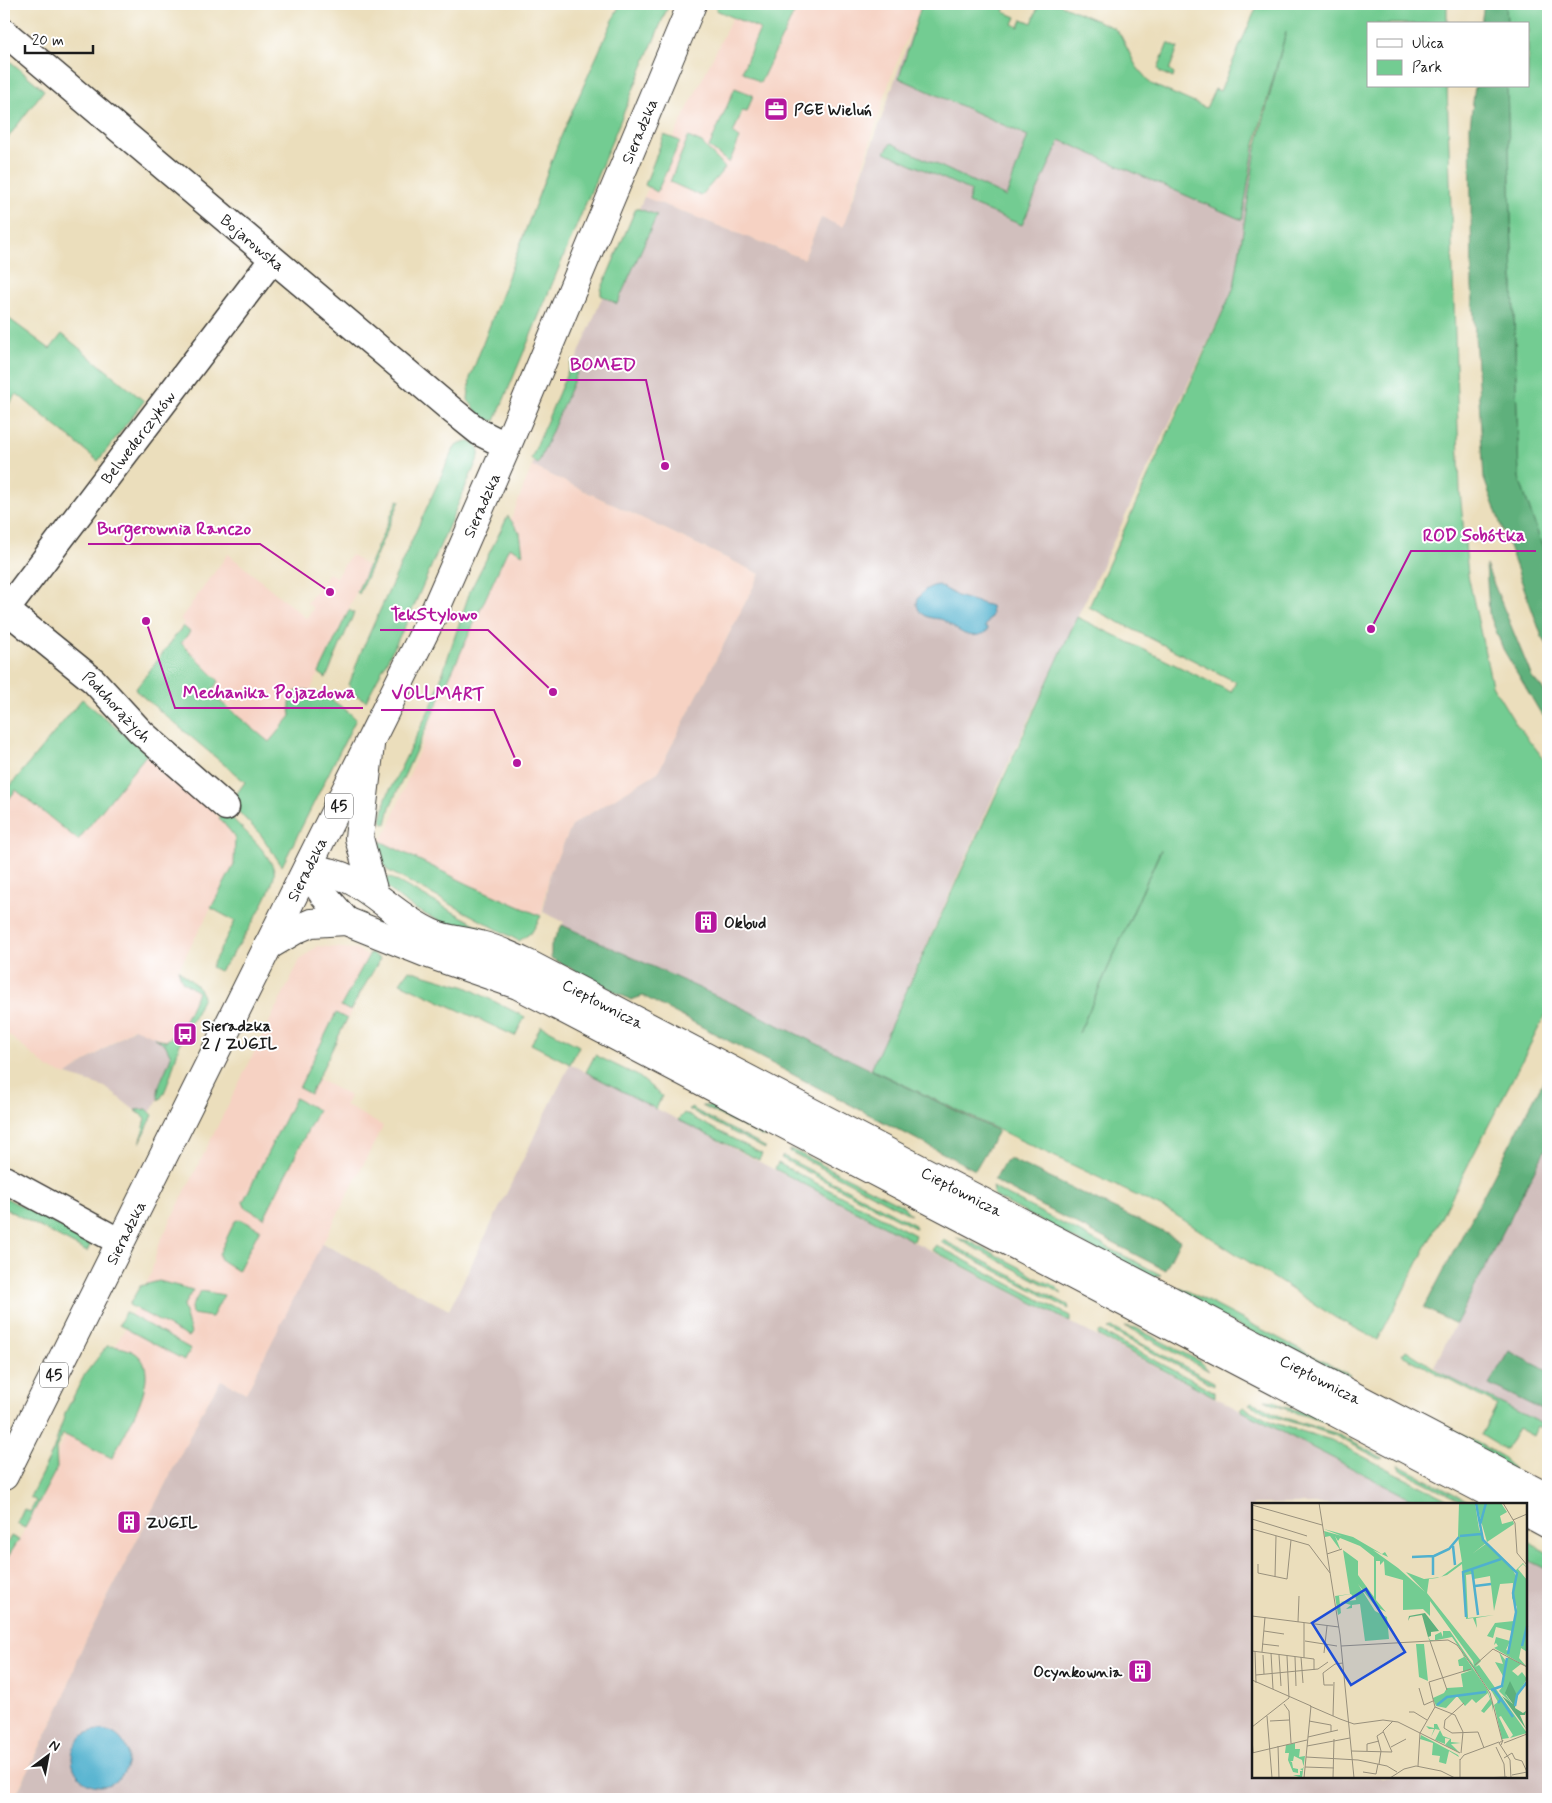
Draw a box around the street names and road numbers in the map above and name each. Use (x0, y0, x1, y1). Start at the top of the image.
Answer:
street label: Sieradzka (617, 96, 663, 167)
street label: Bojarowska (215, 210, 289, 277)
street label: Belwederczyków (97, 387, 181, 489)
street label: Sieradzka (459, 470, 506, 541)
street label: Podchorążych (78, 667, 155, 748)
road number: 45 (325, 794, 353, 818)
street label: Sieradzka (283, 834, 332, 905)
street label: Ciepłownicza (558, 975, 647, 1035)
street label: Ciepłownicza (917, 1163, 1006, 1223)
street label: Sieradzka (102, 1198, 151, 1269)
street label: Ciepłownicza (1276, 1350, 1365, 1411)
road number: 45 (40, 1362, 68, 1388)

